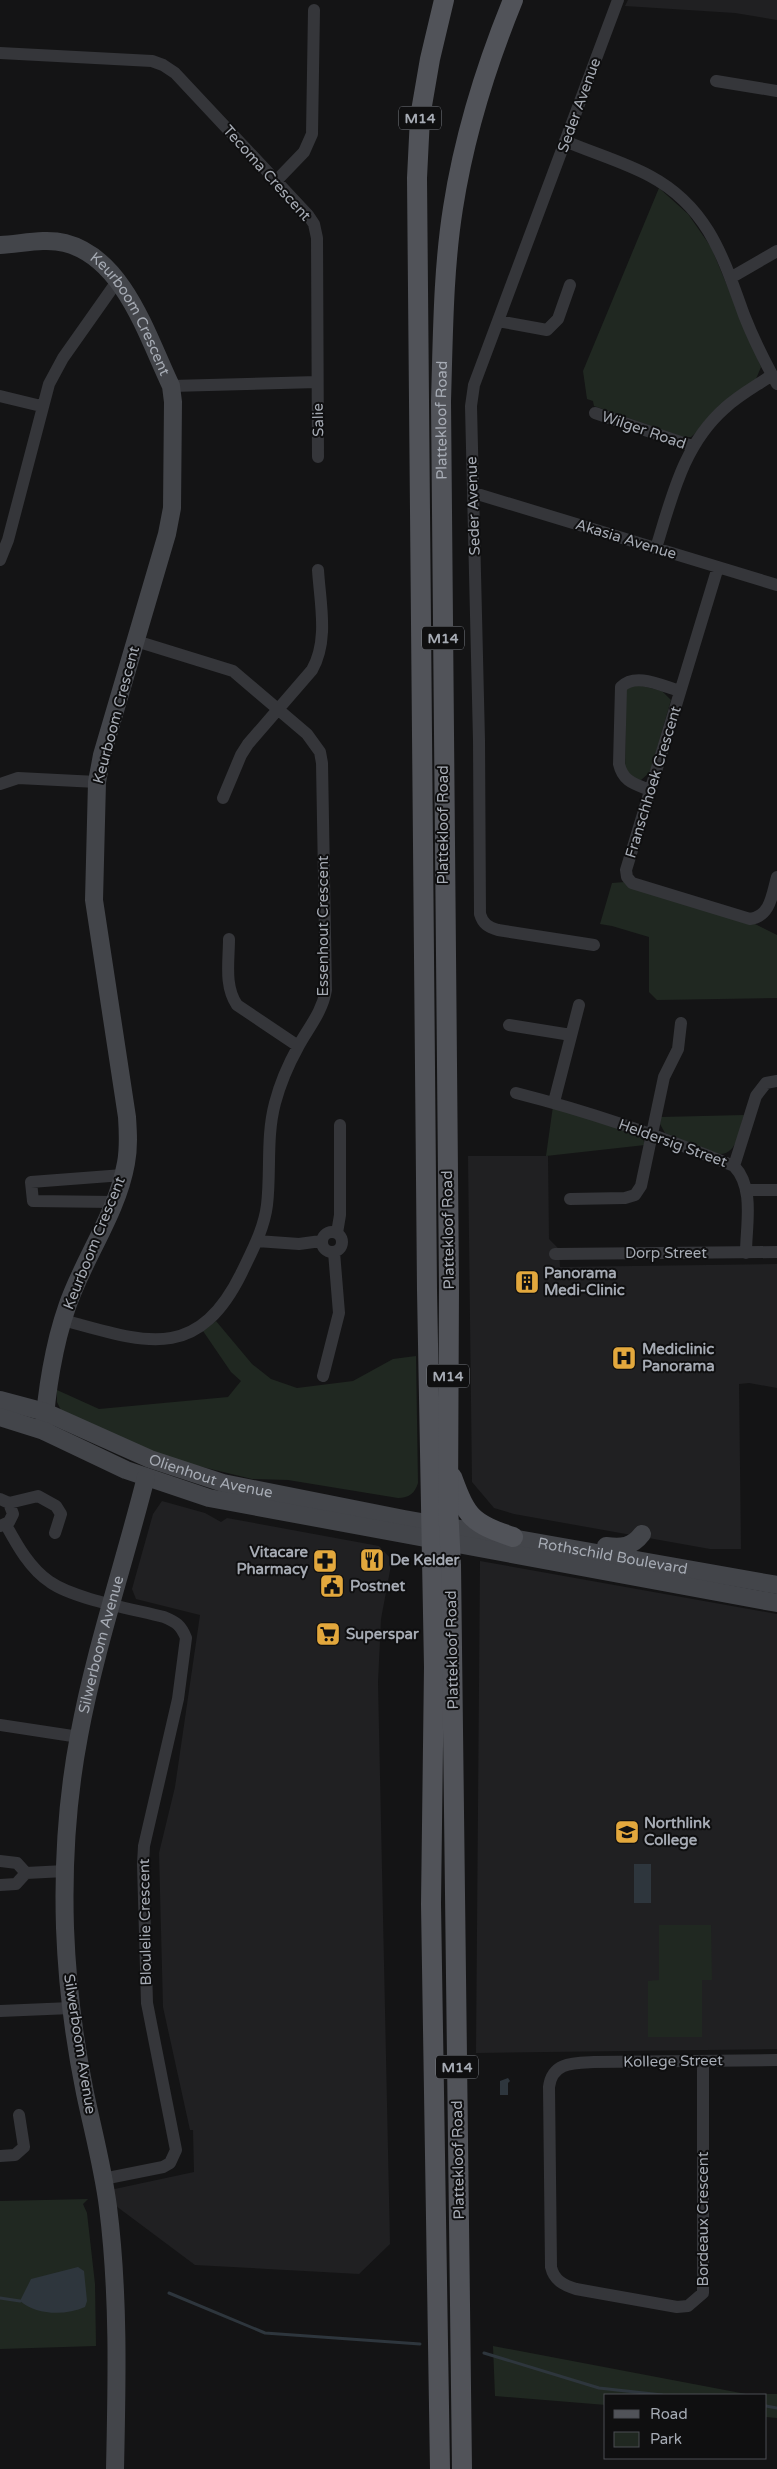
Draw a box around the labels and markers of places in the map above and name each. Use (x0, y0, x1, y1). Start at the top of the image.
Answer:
place label: Panorama Medi-Clinic (544, 1264, 625, 1299)
building icon: Panorama Medi-Clinic (514, 1269, 540, 1295)
place label: Mediclinic Panorama (642, 1340, 715, 1375)
hospital icon: Mediclinic Panorama (611, 1345, 637, 1371)
place label: Vitacare Pharmacy (236, 1543, 309, 1579)
restaurant icon: De Kelder (359, 1547, 385, 1573)
pharmacy icon: Vitacare Pharmacy (312, 1548, 338, 1574)
place label: De Kelder (390, 1551, 460, 1569)
public building icon: Postnet (319, 1573, 345, 1599)
place label: Postnet (350, 1577, 405, 1595)
supermarket icon: Superspar (315, 1621, 341, 1647)
place label: Superspar (346, 1625, 419, 1644)
place label: Northlink College (644, 1814, 710, 1850)
school or university icon: Northlink College (614, 1819, 640, 1845)

